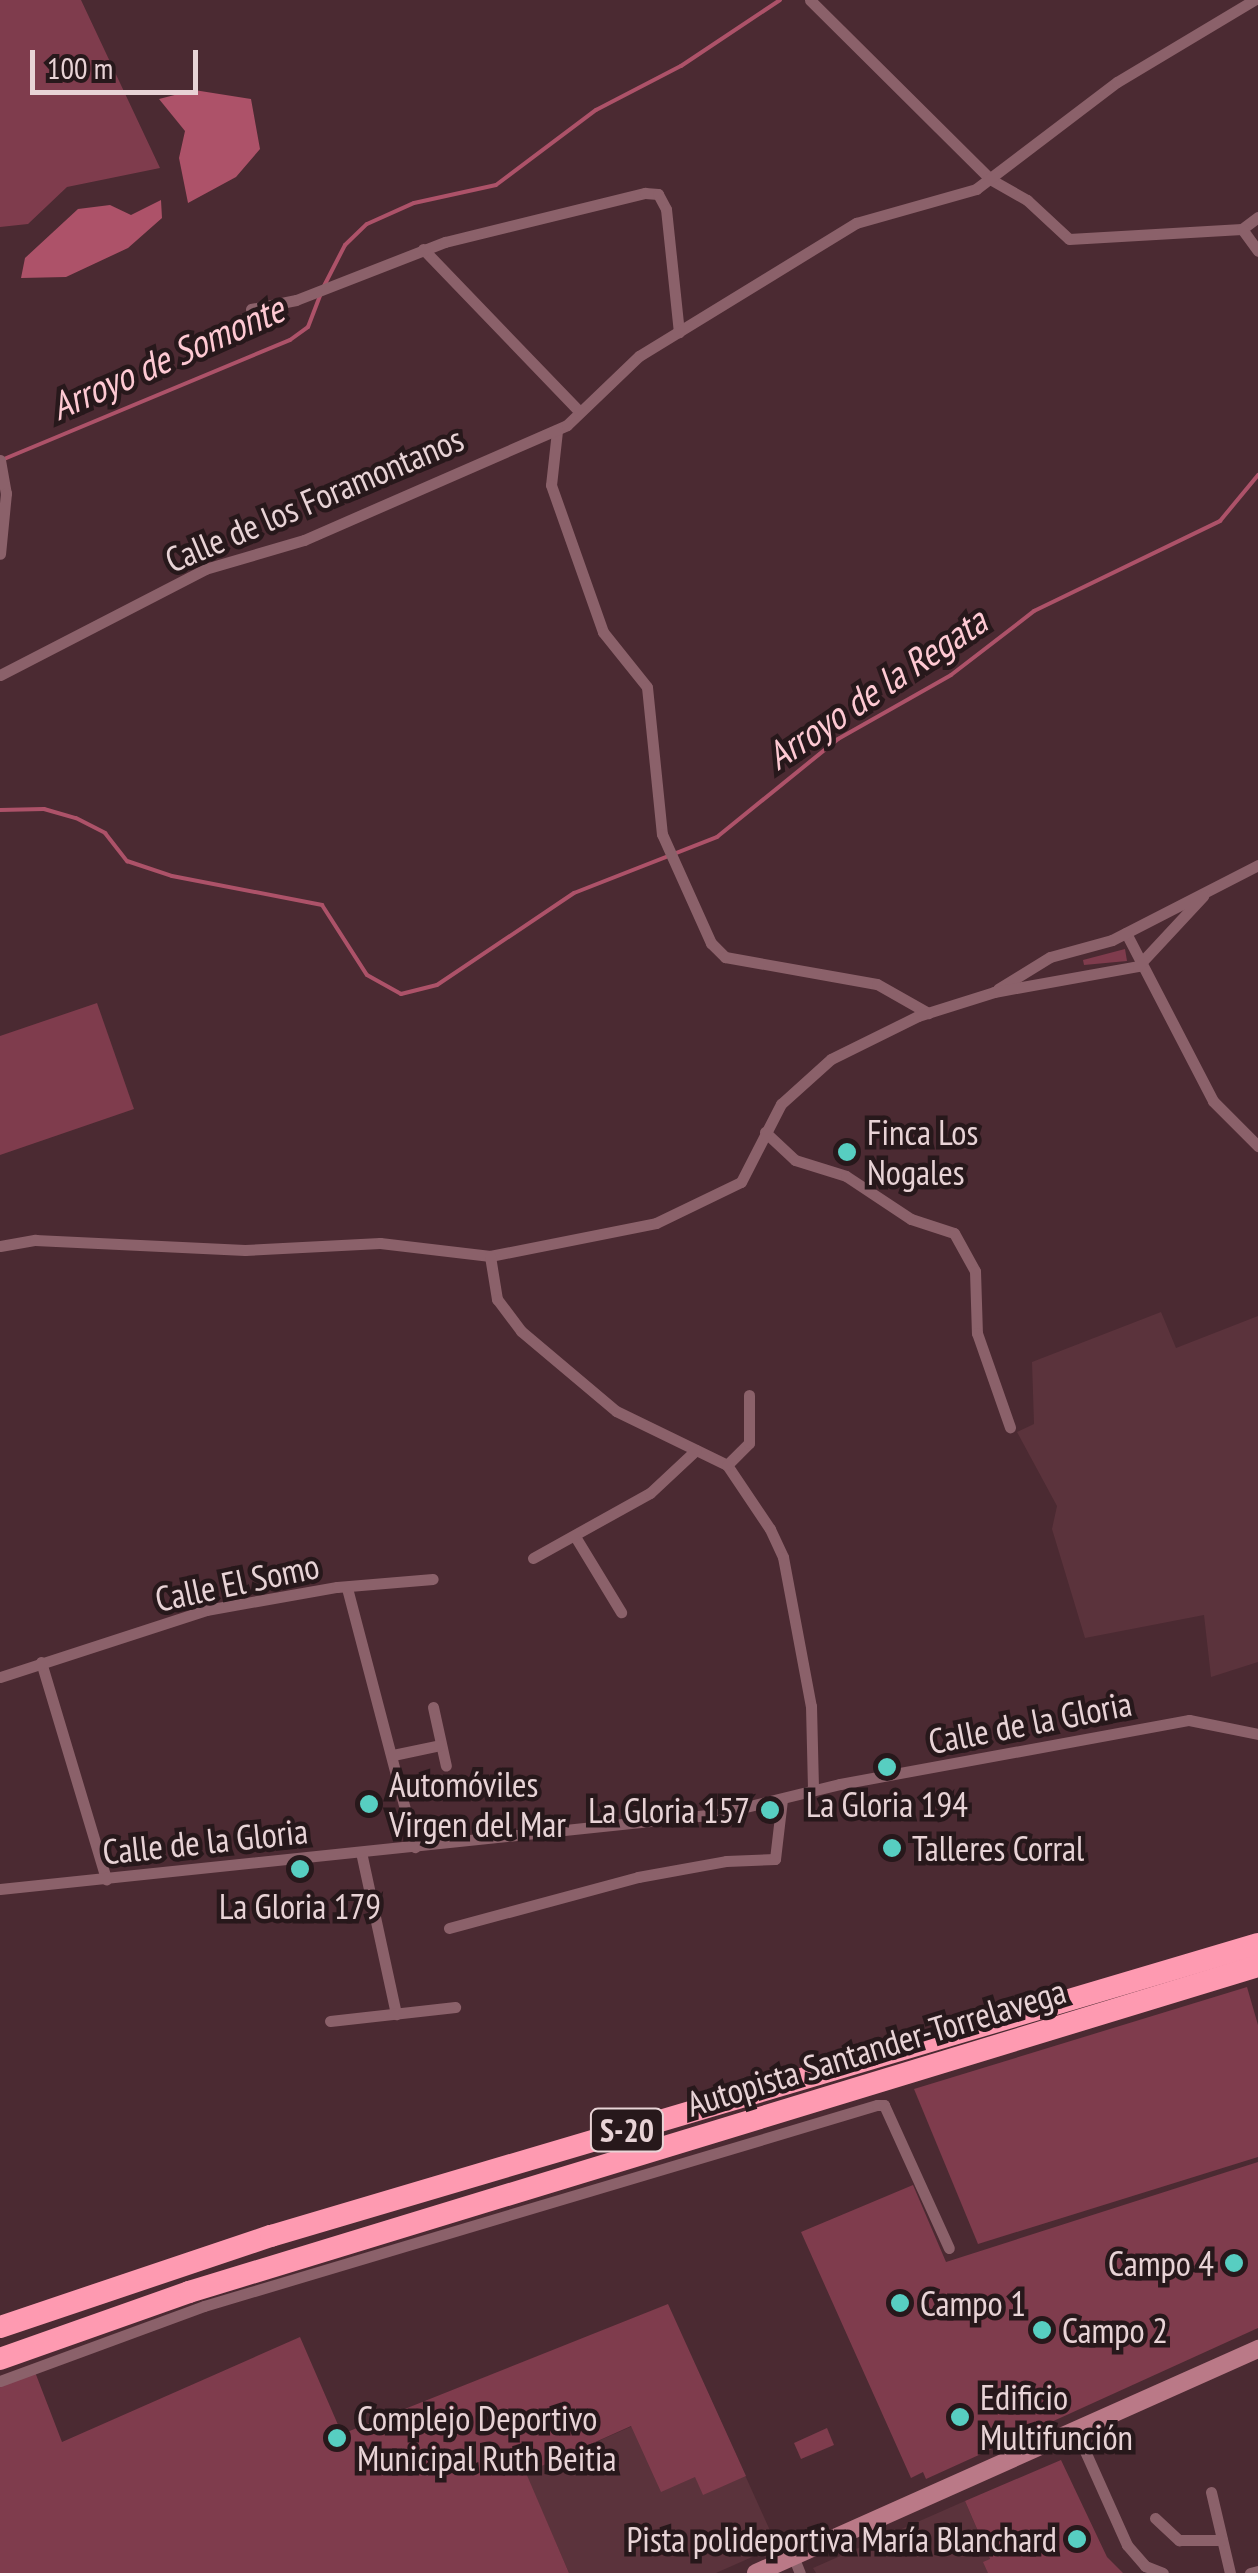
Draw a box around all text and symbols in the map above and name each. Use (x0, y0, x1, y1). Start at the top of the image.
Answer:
scale bar (35, 30, 202, 92)
text: 100 m (47, 48, 113, 87)
water label: Arroyo de Somonte (43, 285, 291, 429)
street label: Calle de los Foramontanos (159, 417, 469, 581)
water label: Arroyo de la Regata (757, 598, 995, 778)
place label: Finca Los Nogales (867, 1111, 978, 1193)
marker: Finca Los Nogales (836, 1141, 858, 1163)
street label: Calle El Somo (151, 1544, 323, 1620)
street label: Calle de la Gloria (925, 1682, 1135, 1762)
marker: La Gloria 194 (876, 1756, 898, 1778)
place label: Automóviles Virgen del Mar (389, 1763, 566, 1845)
place label: La Gloria 194 (806, 1783, 968, 1825)
place label: La Gloria 157 (588, 1789, 750, 1831)
marker: Automóviles Virgen del Mar (358, 1793, 380, 1815)
marker: La Gloria 157 (759, 1799, 781, 1821)
street label: Calle de la Gloria (100, 1809, 310, 1873)
place label: Talleres Corral (912, 1827, 1084, 1869)
marker: Talleres Corral (881, 1837, 903, 1859)
marker: La Gloria 179 (289, 1858, 311, 1880)
place label: La Gloria 179 (219, 1885, 381, 1927)
street label: Autopista Santander-Torrelavega (682, 1969, 1070, 2125)
road number: S-20 (590, 2103, 664, 2157)
place label: Campo 4 (1108, 2242, 1214, 2284)
marker: Campo 4 (1223, 2252, 1245, 2274)
place label: Campo 1 (920, 2282, 1026, 2324)
marker: Campo 1 (889, 2292, 911, 2314)
place label: Campo 2 (1062, 2309, 1168, 2351)
marker: Campo 2 (1031, 2319, 1053, 2341)
place label: Edificio Multifunción (980, 2376, 1133, 2458)
place label: Complejo Deportivo Municipal Ruth Beitia (357, 2397, 616, 2479)
marker: Edificio Multifunción (949, 2406, 971, 2428)
marker: Complejo Deportivo Municipal Ruth Beitia (326, 2427, 348, 2449)
place label: Pista polideportiva María Blanchard (627, 2518, 1057, 2560)
marker: Pista polideportiva María Blanchard (1066, 2528, 1088, 2550)

